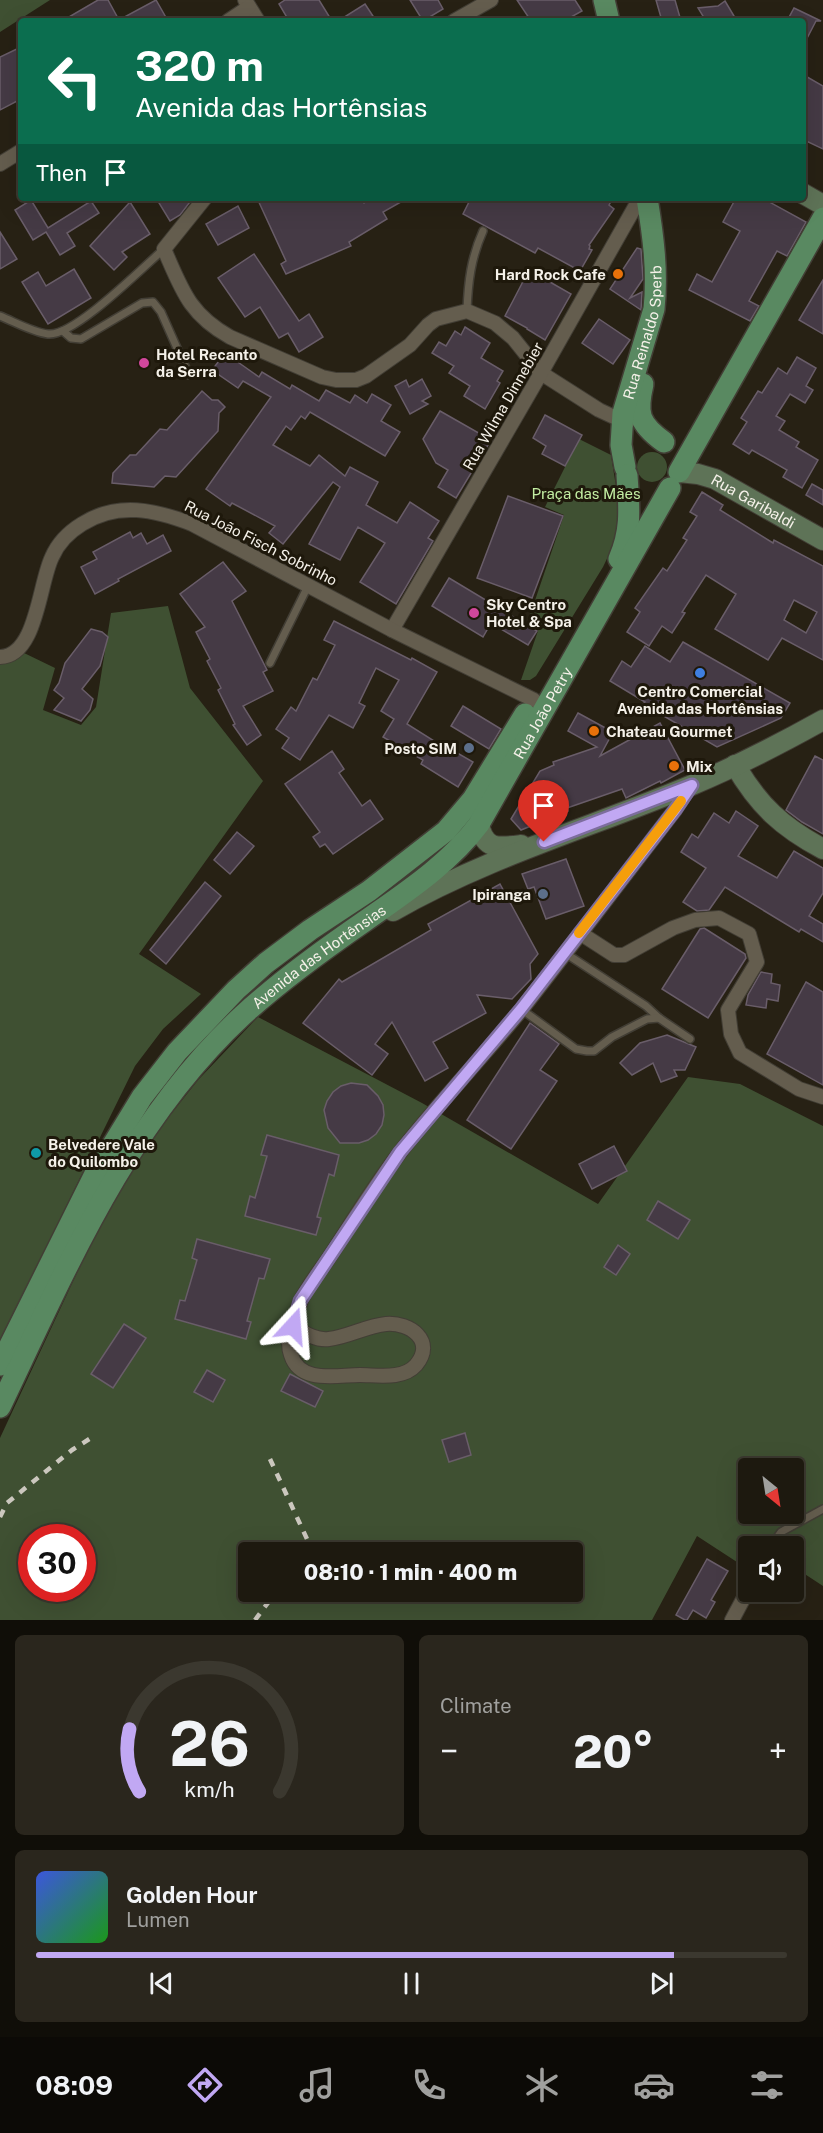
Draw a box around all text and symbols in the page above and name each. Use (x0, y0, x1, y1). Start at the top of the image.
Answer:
text: 320 m (135, 41, 264, 90)
icon: left (36, 42, 114, 120)
text: Avenida das Hortênsias (135, 91, 427, 123)
icon: arrive (99, 156, 132, 189)
text: Then (36, 160, 87, 186)
street label: Rua Reinaldo Sperb (619, 265, 664, 401)
place label: Hard Rock Cafe (495, 266, 606, 283)
marker: Hard Rock Cafe (611, 267, 625, 281)
street label: Rua Wilma Dinnebier (459, 339, 547, 473)
place label: Hotel Recanto da Serra (156, 346, 258, 380)
marker: Hotel Recanto da Serra (137, 356, 151, 370)
street label: Rua Garibaldi (708, 470, 798, 531)
park label: Praça das Mães (531, 485, 641, 502)
street label: Rua João Fisch Sobrinho (182, 497, 340, 589)
place label: Sky Centro Hotel & Spa (486, 596, 572, 630)
marker: Sky Centro Hotel & Spa (467, 606, 481, 620)
street label: Rua João Petry (510, 664, 575, 761)
marker: Centro Comercial Avenida das Hortênsias (693, 666, 707, 680)
place label: Centro Comercial Avenida das Hortênsias (617, 683, 783, 717)
place label: Chateau Gourmet (606, 723, 732, 740)
marker: Chateau Gourmet (587, 724, 601, 738)
place label: Posto SIM (384, 740, 457, 757)
marker: Posto SIM (462, 741, 476, 755)
place label: Mix (686, 758, 713, 775)
marker: Mix (667, 759, 681, 773)
pin (518, 780, 569, 842)
icon: arrive (527, 789, 560, 822)
place label: Ipiranga (472, 886, 531, 903)
marker: Ipiranga (536, 887, 550, 901)
street label: Avenida das Hortênsias (248, 901, 389, 1012)
place label: Belvedere Vale do Quilombo (48, 1136, 155, 1170)
marker: Belvedere Vale do Quilombo (29, 1146, 43, 1160)
position arrow (261, 1294, 325, 1358)
north arrow (738, 1458, 804, 1524)
map controls (738, 1458, 804, 1602)
speed limit sign: 30 (18, 1524, 96, 1602)
button: sound (738, 1536, 804, 1602)
text: 08:10 · 1 min · 400 m (304, 1559, 517, 1585)
text: Climate (440, 1694, 512, 1718)
text: 26 (169, 1707, 250, 1780)
text: 20° (573, 1725, 654, 1778)
text: − (440, 1732, 458, 1770)
text: + (769, 1732, 787, 1770)
text: km/h (184, 1777, 235, 1802)
text: Golden Hour (126, 1882, 257, 1908)
text: Lumen (126, 1908, 190, 1932)
icon: previous (145, 1967, 178, 2000)
icon: pause (395, 1967, 428, 2000)
icon: next (645, 1967, 678, 2000)
icon: directions (184, 2064, 226, 2106)
icon: music (296, 2064, 338, 2106)
icon: phone (408, 2064, 450, 2106)
icon: climate (521, 2064, 563, 2106)
icon: car (633, 2064, 675, 2106)
icon: filters (746, 2064, 788, 2106)
text: 08:09 (35, 2069, 113, 2101)

